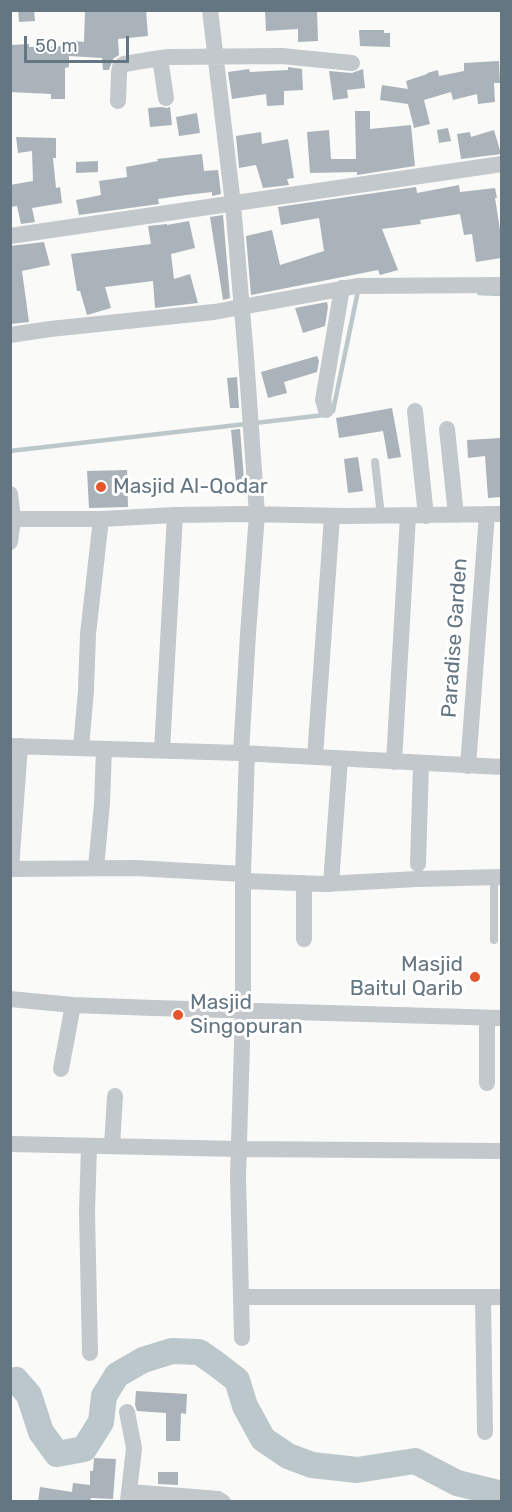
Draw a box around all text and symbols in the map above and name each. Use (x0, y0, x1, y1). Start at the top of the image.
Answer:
scale bar (27, 24, 132, 62)
text: 50 m (35, 35, 78, 57)
place label: Masjid Al-Qodar (113, 474, 268, 500)
marker: Masjid Al-Qodar (94, 480, 108, 494)
street label: Paradise Garden (437, 557, 473, 719)
place label: Masjid Baitul Qarib (350, 952, 463, 1002)
marker: Masjid Baitul Qarib (468, 970, 482, 984)
place label: Masjid Singopuran (190, 990, 303, 1040)
marker: Masjid Singopuran (171, 1008, 185, 1022)

